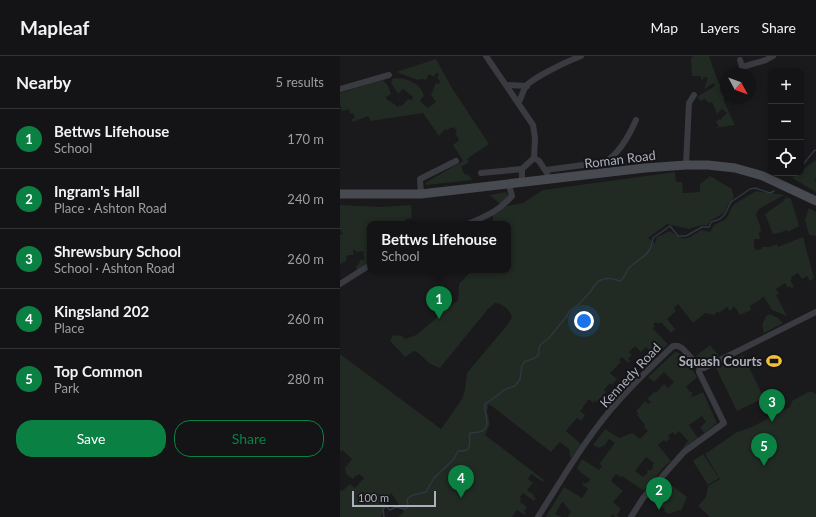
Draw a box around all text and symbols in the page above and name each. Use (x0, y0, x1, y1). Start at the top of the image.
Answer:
text: Mapleaf (20, 16, 89, 39)
text: Map (650, 19, 678, 36)
text: Layers (700, 19, 740, 36)
text: Share (762, 19, 796, 36)
north arrow (720, 68, 756, 104)
map controls (768, 68, 804, 176)
button: + (768, 68, 804, 104)
text: Nearby (16, 72, 71, 93)
text: 5 results (276, 74, 324, 90)
button: − (768, 104, 804, 140)
text: Bettws Lifehouse (54, 122, 169, 140)
text: 1 (25, 131, 33, 147)
text: 170 m (287, 131, 324, 147)
text: School (54, 140, 92, 156)
button: locate (768, 140, 804, 176)
street label: Roman Road (583, 147, 657, 171)
text: Ingram's Hall (54, 182, 140, 200)
text: 2 (25, 191, 33, 207)
text: 240 m (287, 191, 324, 207)
text: Place · Ashton Road (54, 200, 167, 216)
popup (367, 221, 511, 273)
text: Bettws Lifehouse (381, 230, 497, 248)
text: Shrewsbury School (54, 242, 181, 260)
text: School (381, 248, 420, 264)
text: 3 (25, 251, 33, 267)
text: 260 m (287, 251, 324, 267)
text: School · Ashton Road (54, 260, 175, 276)
pin: 1 (426, 286, 452, 319)
text: Kingsland 202 (54, 302, 149, 320)
text: 4 (25, 311, 33, 327)
text: 260 m (287, 311, 324, 327)
your location (574, 311, 594, 331)
text: Place (54, 320, 84, 336)
street label: Kennedy Road (596, 339, 664, 411)
sports icon: Squash Courts (765, 352, 783, 370)
place label: Squash Courts (679, 353, 762, 369)
text: Top Common (54, 362, 143, 380)
text: 5 (25, 371, 33, 387)
text: 280 m (287, 371, 324, 387)
text: Park (54, 380, 79, 396)
pin: 3 (759, 389, 785, 422)
button: Save (16, 420, 166, 457)
button: Share (174, 420, 324, 457)
pin: 5 (751, 433, 777, 466)
pin: 4 (448, 465, 474, 498)
pin: 2 (646, 477, 672, 510)
scale bar (352, 489, 436, 508)
text: 100 m (358, 491, 389, 504)

